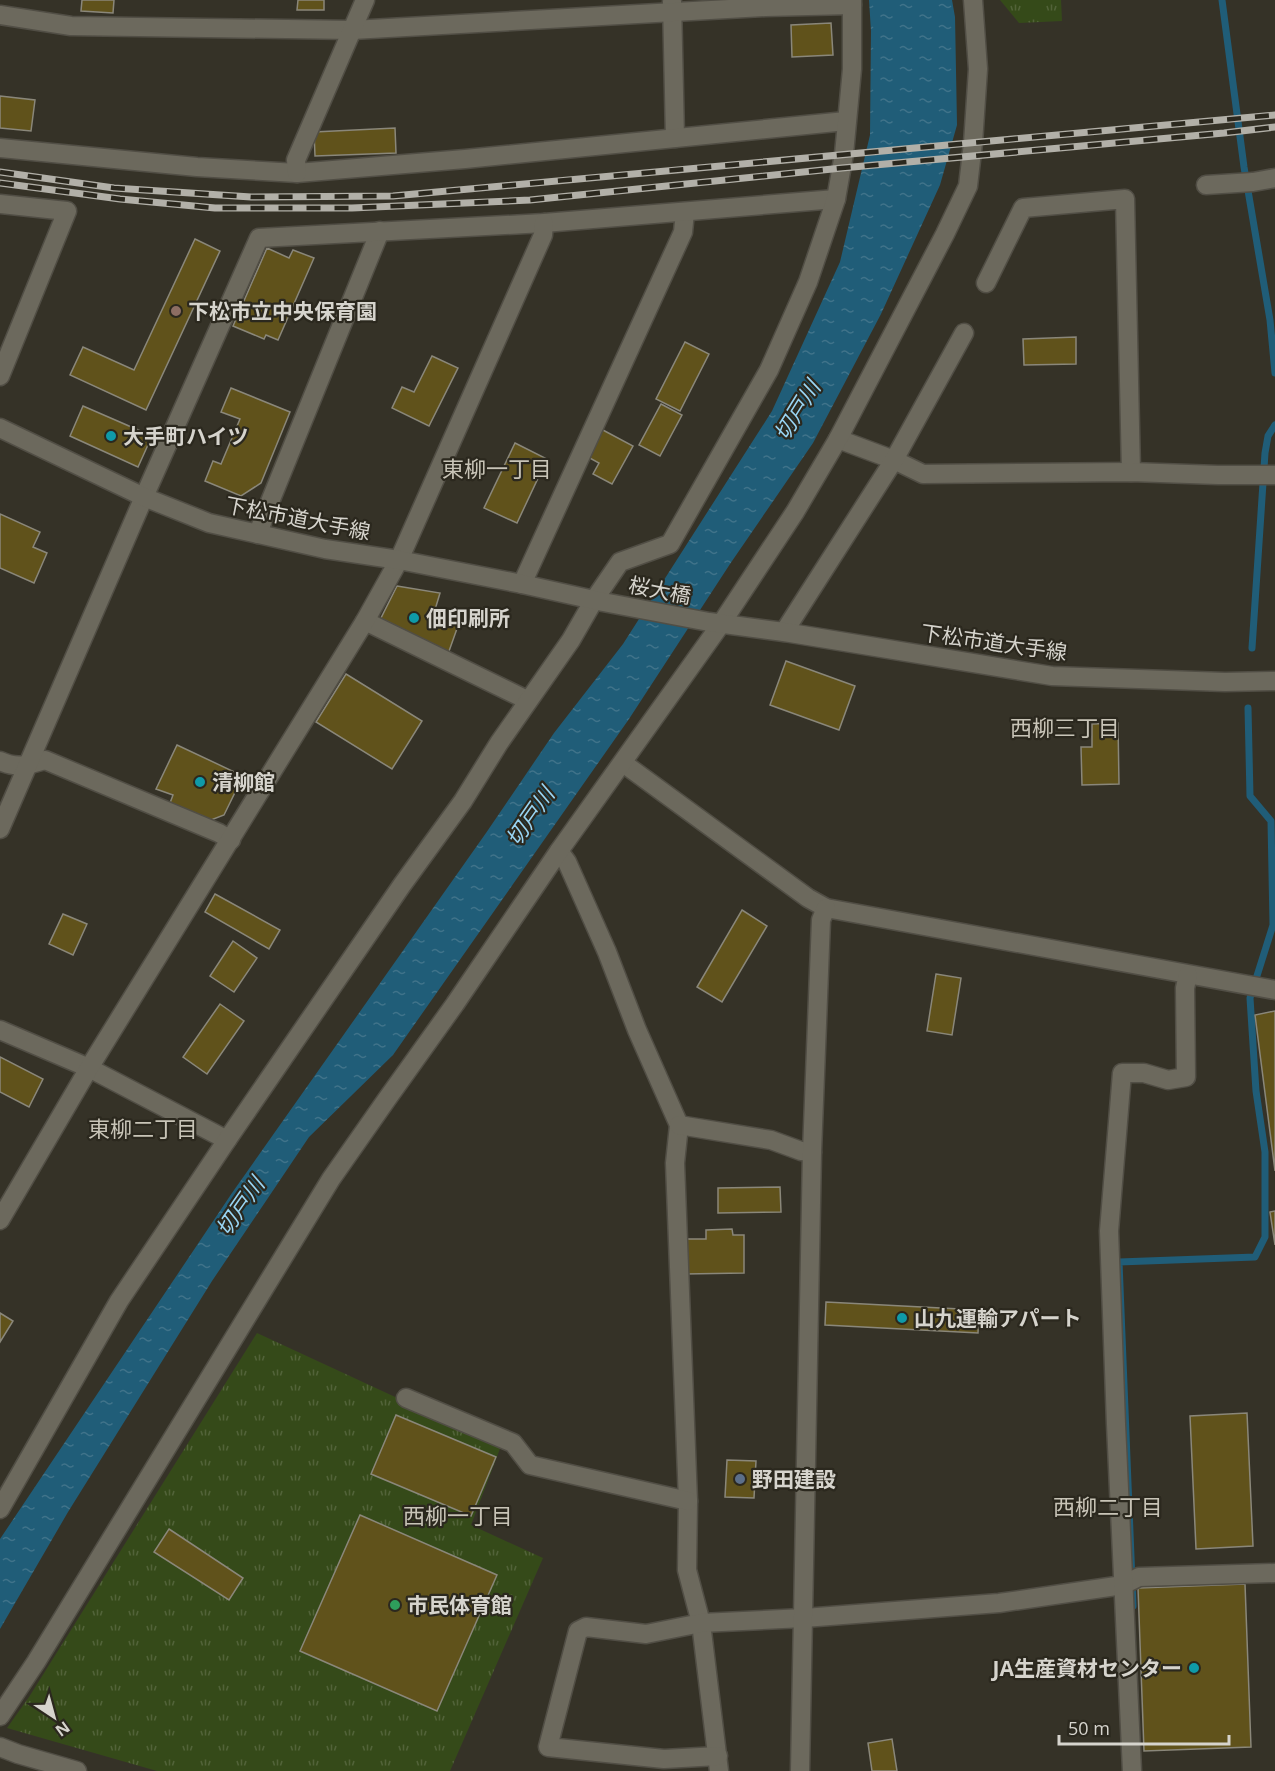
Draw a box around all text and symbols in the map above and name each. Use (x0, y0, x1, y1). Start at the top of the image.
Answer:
place label: 下松市立中央保育園 (188, 297, 377, 325)
marker: 下松市立中央保育園 (169, 304, 183, 318)
water label: 切戸川 (766, 372, 827, 446)
place label: 大手町ハイツ (123, 422, 249, 450)
marker: 大手町ハイツ (104, 429, 118, 443)
district label: 東柳一丁目 (442, 453, 552, 483)
street label: 下松市道大手線 (223, 490, 373, 546)
street label: 桜大橋 (626, 570, 694, 610)
place label: 佃印刷所 (426, 604, 510, 632)
marker: 佃印刷所 (407, 611, 421, 625)
street label: 下松市道大手線 (919, 618, 1069, 666)
district label: 西柳三丁目 (1010, 712, 1120, 742)
place label: 清柳館 (212, 768, 275, 796)
marker: 清柳館 (193, 775, 207, 789)
water label: 切戸川 (498, 779, 561, 852)
district label: 東柳二丁目 (88, 1113, 198, 1143)
water label: 切戸川 (208, 1169, 271, 1242)
place label: 山九運輸アパート (914, 1304, 1082, 1332)
marker: 山九運輸アパート (895, 1311, 909, 1325)
place label: 野田建設 (752, 1465, 836, 1493)
marker: 野田建設 (733, 1472, 747, 1486)
district label: 西柳二丁目 (1053, 1491, 1163, 1521)
district label: 西柳一丁目 (403, 1500, 513, 1530)
place label: 市民体育館 (407, 1591, 512, 1619)
marker: 市民体育館 (388, 1598, 402, 1612)
place label: JA生産資材センター (991, 1654, 1182, 1682)
marker: JA生産資材センター (1187, 1661, 1201, 1675)
north arrow (24, 1687, 84, 1747)
scale bar (1059, 1708, 1228, 1746)
text: N (51, 1716, 75, 1742)
text: 50 m (1068, 1716, 1110, 1740)

